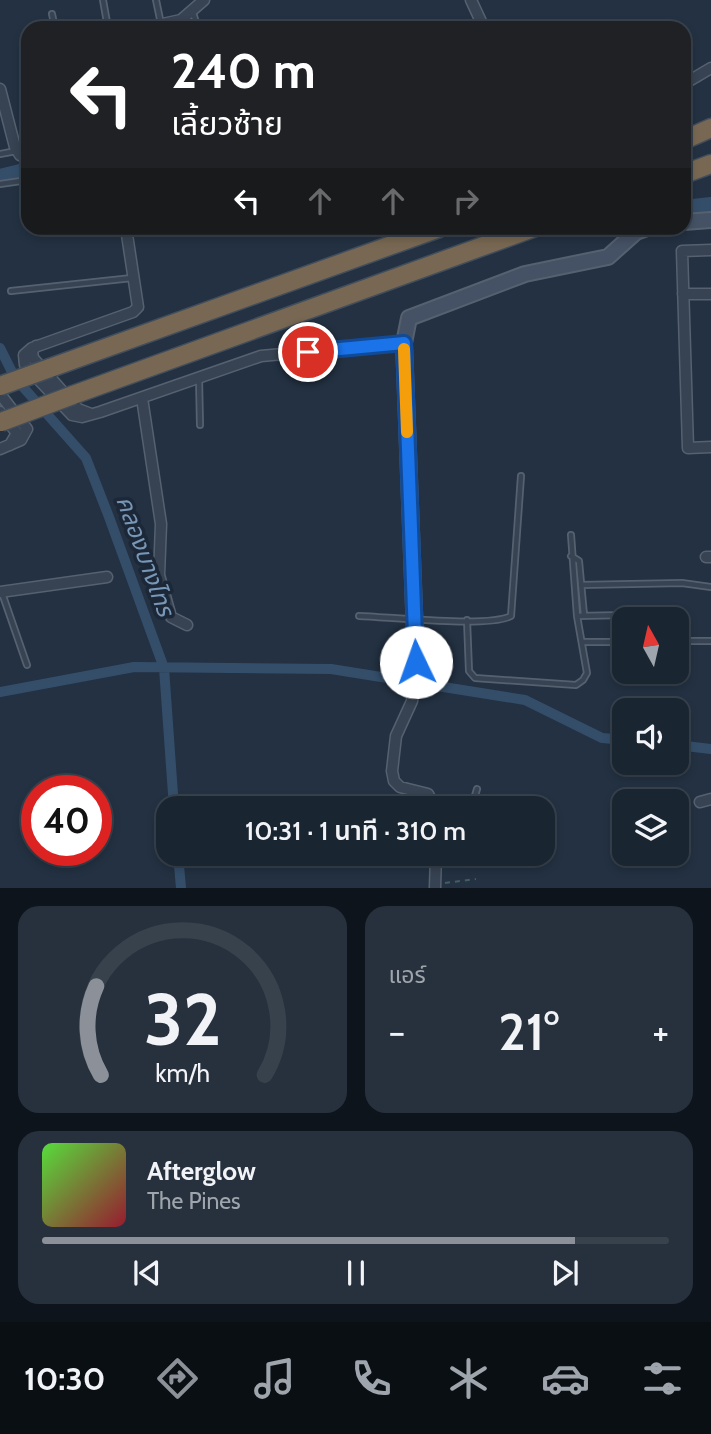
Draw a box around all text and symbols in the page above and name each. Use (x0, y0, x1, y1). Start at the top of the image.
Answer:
text: 240 m (171, 41, 316, 100)
icon: left (56, 49, 147, 140)
text: เลี้ยวซ้าย (171, 104, 283, 143)
icon: left (228, 182, 266, 220)
icon: ahead (301, 182, 339, 220)
icon: ahead (374, 182, 412, 220)
icon: right (447, 182, 485, 220)
pin (278, 322, 338, 382)
icon: arrive (289, 333, 327, 371)
water label: คลองบางไทร (110, 492, 181, 622)
north arrow (612, 607, 690, 684)
map controls (612, 607, 689, 866)
position arrow (379, 625, 453, 699)
button: sound (612, 698, 689, 775)
speed limit sign: 40 (21, 775, 112, 866)
button: layers (612, 789, 689, 866)
text: 10:31 · 1 นาที · 310 m (245, 815, 466, 847)
text: แอร์ (389, 961, 426, 989)
text: 32 (143, 976, 221, 1064)
text: 21° (498, 1000, 559, 1063)
text: − (389, 1008, 405, 1055)
text: + (652, 1008, 669, 1055)
text: km/h (155, 1058, 210, 1088)
text: Afterglow (147, 1155, 256, 1187)
text: The Pines (147, 1187, 241, 1215)
icon: previous (128, 1254, 166, 1292)
icon: pause (337, 1254, 375, 1292)
icon: next (546, 1254, 584, 1292)
icon: directions (153, 1354, 202, 1403)
icon: music (250, 1354, 299, 1403)
icon: phone (347, 1354, 396, 1403)
icon: climate (444, 1354, 493, 1403)
icon: car (541, 1354, 590, 1403)
icon: filters (638, 1354, 687, 1403)
text: 10:30 (24, 1359, 105, 1398)

